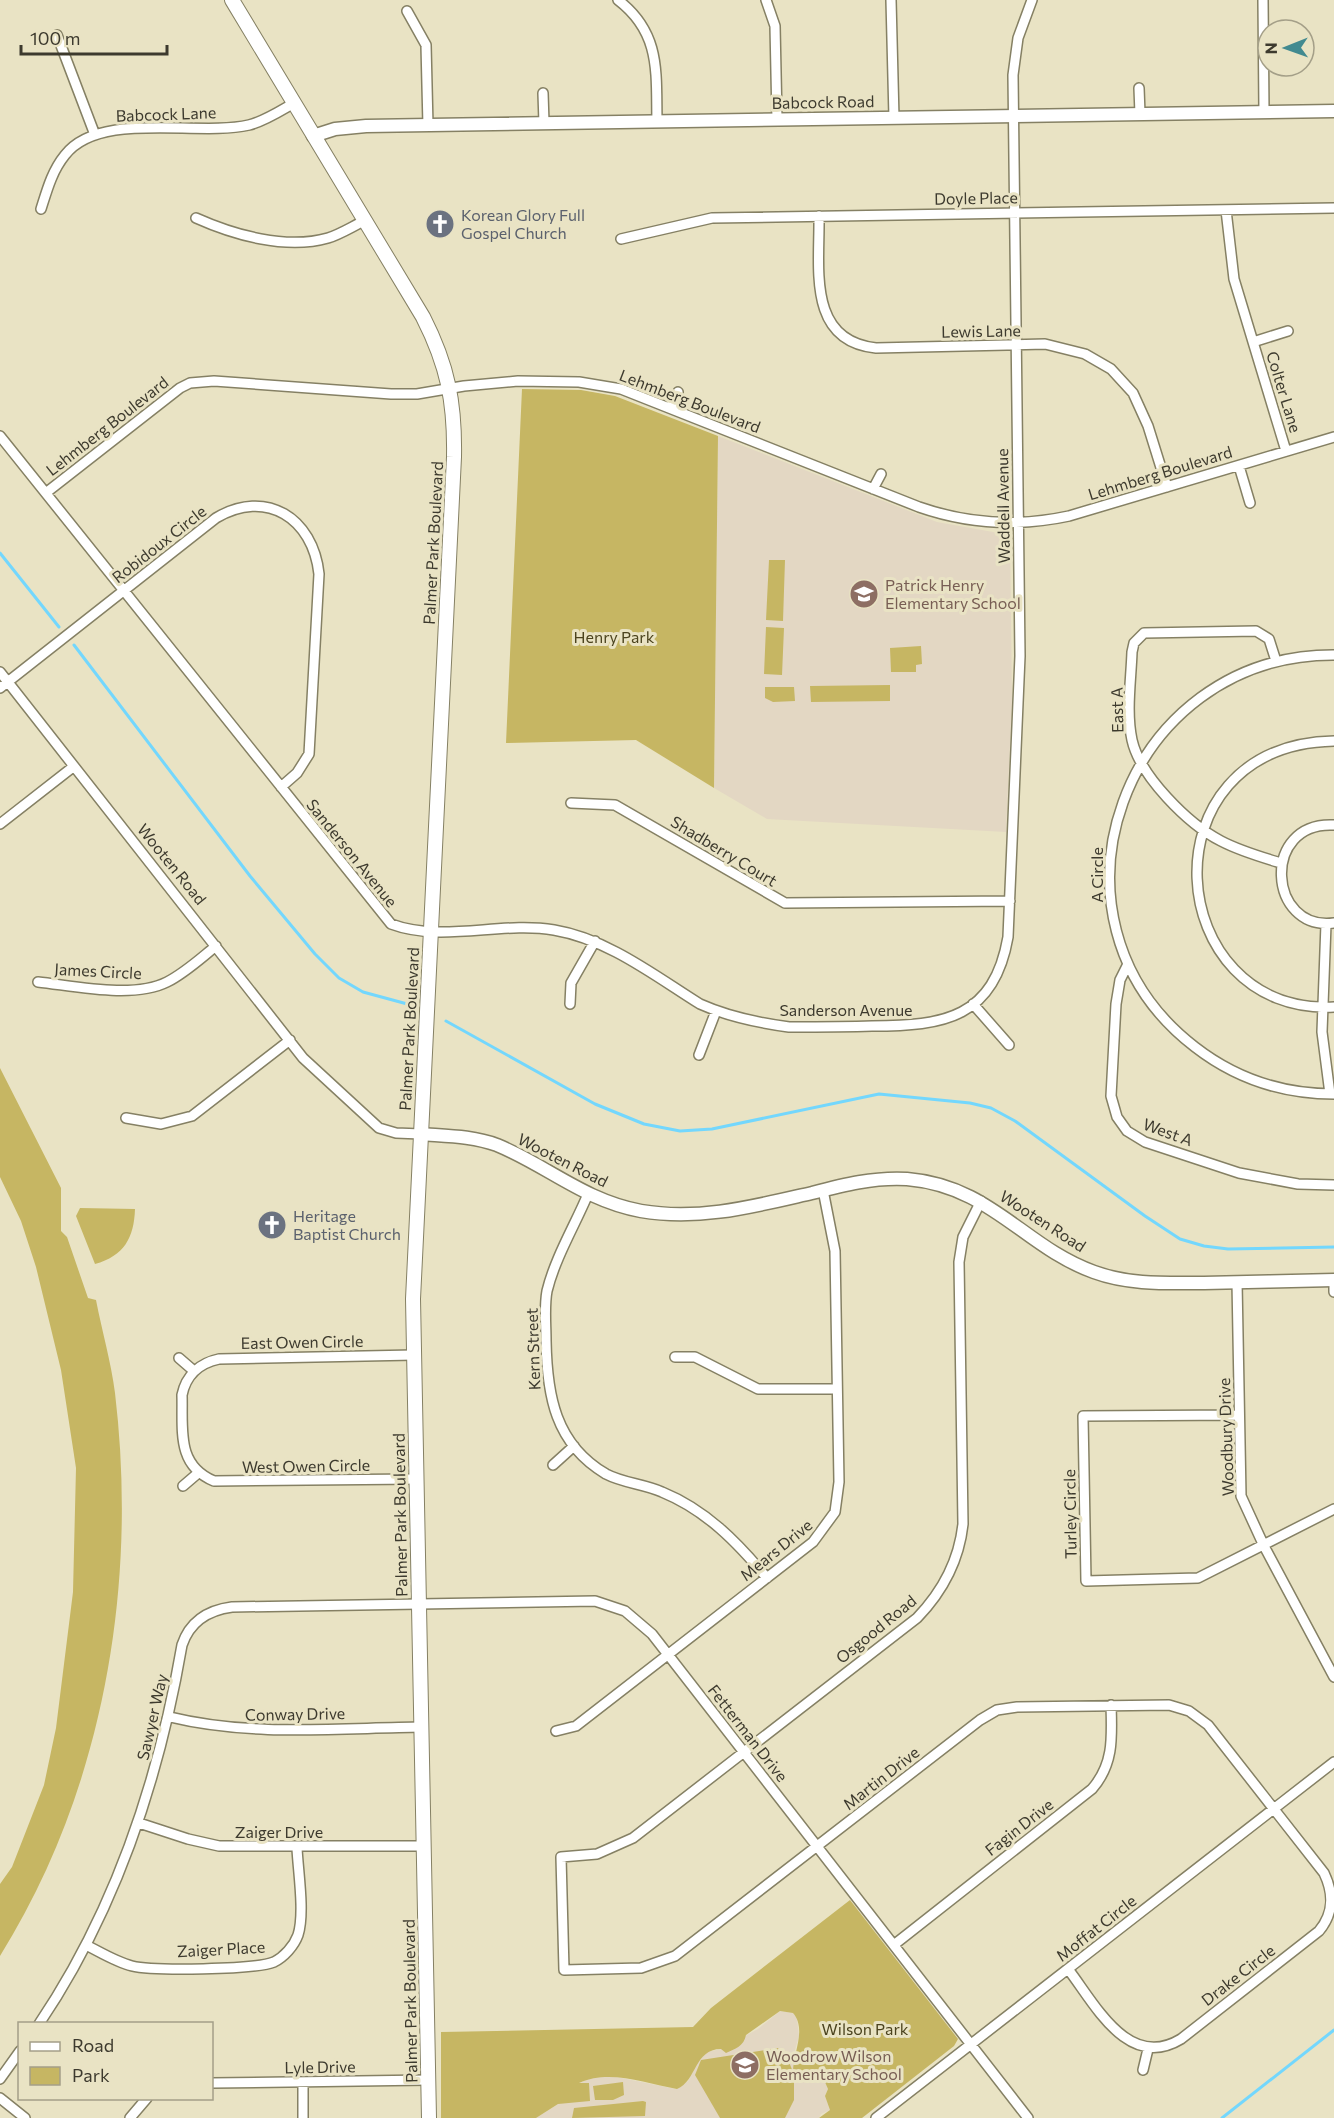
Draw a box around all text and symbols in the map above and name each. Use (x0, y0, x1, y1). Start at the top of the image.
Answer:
scale bar (21, 18, 166, 56)
north arrow (1256, 18, 1316, 78)
text: 100 m (30, 27, 80, 49)
text: N (1261, 42, 1280, 54)
street label: Babcock Road (772, 91, 874, 112)
street label: Babcock Lane (115, 102, 216, 125)
street label: Doyle Place (934, 187, 1018, 208)
place label: Korean Glory Full Gospel Church (461, 205, 585, 242)
church icon: Korean Glory Full Gospel Church (424, 208, 456, 240)
street label: Lewis Lane (941, 320, 1021, 341)
street label: Colter Lane (1263, 349, 1306, 435)
street label: Lehmberg Boulevard (617, 365, 763, 436)
street label: Lehmberg Boulevard (42, 372, 172, 479)
street label: Lehmberg Boulevard (1086, 442, 1234, 503)
street label: Waddell Avenue (992, 448, 1013, 564)
street label: Palmer Park Boulevard (419, 461, 446, 625)
street label: Robidoux Circle (108, 501, 210, 586)
place label: Patrick Henry Elementary School (885, 575, 1021, 612)
school or university icon: Patrick Henry Elementary School (848, 578, 880, 610)
park label: Henry Park (574, 627, 655, 646)
street label: East A (1107, 687, 1126, 733)
street label: Sanderson Avenue (303, 795, 402, 910)
street label: Shadberry Court (668, 811, 781, 890)
street label: Wooten Road (134, 819, 211, 908)
street label: A Circle (1087, 847, 1106, 903)
street label: Palmer Park Boulevard (395, 947, 422, 1111)
street label: James Circle (54, 959, 142, 982)
street label: Sanderson Avenue (779, 1000, 913, 1019)
street label: West A (1141, 1114, 1196, 1149)
street label: Wooten Road (515, 1129, 612, 1190)
street label: Wooten Road (997, 1186, 1090, 1255)
place label: Heritage Baptist Church (293, 1206, 401, 1243)
church icon: Heritage Baptist Church (256, 1209, 288, 1241)
street label: Kern Street (522, 1307, 543, 1391)
street label: East Owen Circle (241, 1331, 363, 1352)
street label: Woodbury Drive (1214, 1378, 1237, 1496)
street label: Palmer Park Boulevard (389, 1433, 410, 1597)
street label: West Owen Circle (242, 1455, 370, 1476)
street label: Turley Circle (1059, 1469, 1080, 1559)
street label: Mears Drive (736, 1515, 816, 1584)
street label: Osgood Road (832, 1591, 920, 1667)
street label: Sawyer Way (132, 1672, 171, 1762)
street label: Fetterman Drive (705, 1680, 792, 1785)
street label: Conway Drive (245, 1703, 345, 1724)
street label: Martin Drive (839, 1742, 923, 1813)
street label: Fagin Drive (981, 1794, 1056, 1859)
street label: Zaiger Drive (235, 1822, 323, 1841)
street label: Moffat Circle (1052, 1890, 1140, 1965)
street label: Palmer Park Boulevard (399, 1919, 420, 2083)
street label: Zaiger Place (176, 1937, 266, 1960)
street label: Drake Circle (1197, 1940, 1278, 2009)
park label: Wilson Park (821, 2019, 909, 2038)
legend (18, 2022, 213, 2100)
text: Road (72, 2034, 114, 2056)
place label: Woodrow Wilson Elementary School (766, 2046, 902, 2083)
school or university icon: Woodrow Wilson Elementary School (729, 2049, 761, 2081)
street label: Lyle Drive (284, 2056, 356, 2077)
text: Park (72, 2064, 110, 2086)

